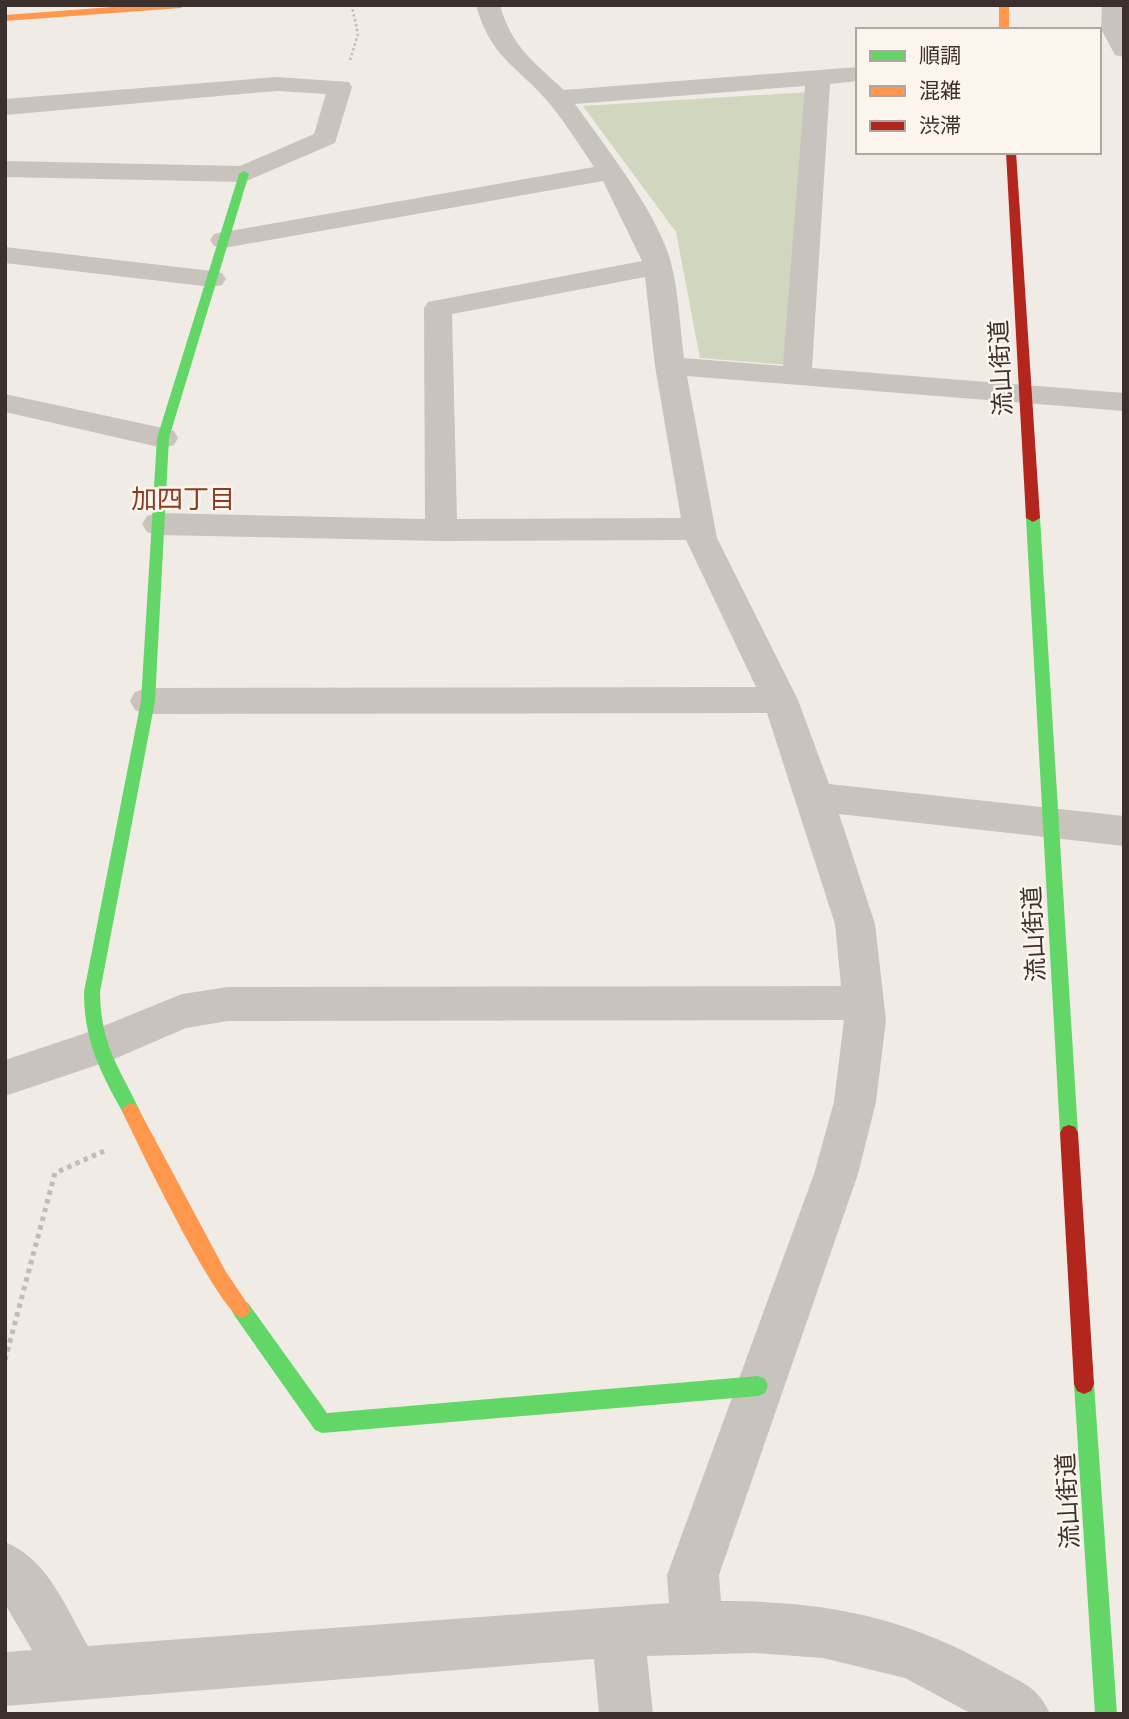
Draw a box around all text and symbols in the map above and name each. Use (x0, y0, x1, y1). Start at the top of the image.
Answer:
legend (856, 28, 1101, 154)
text: 順調 (919, 42, 961, 70)
text: 混雑 (919, 77, 961, 105)
text: 渋滞 (919, 112, 961, 140)
street label: 流山街道 (983, 319, 1019, 417)
district label: 加四丁目 (131, 482, 235, 517)
street label: 流山街道 (1016, 885, 1052, 983)
street label: 流山街道 (1050, 1452, 1086, 1550)

